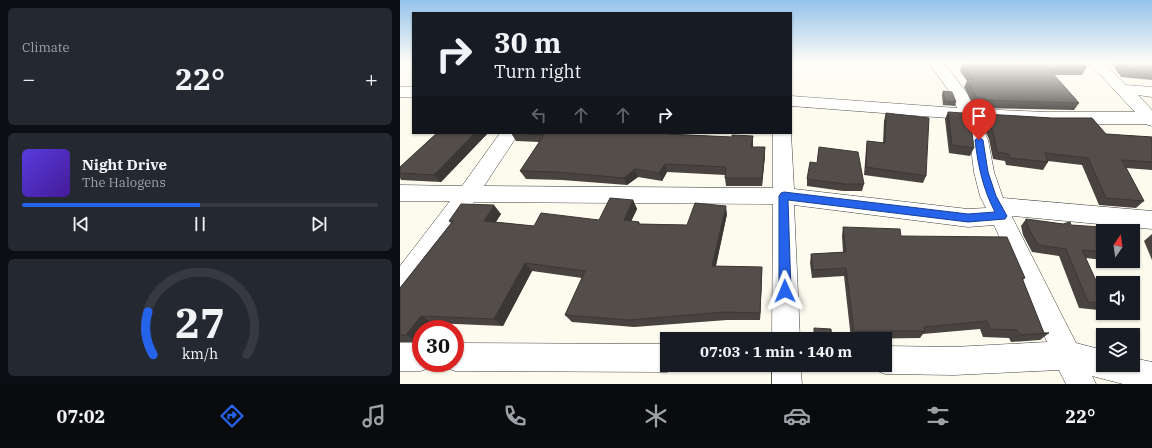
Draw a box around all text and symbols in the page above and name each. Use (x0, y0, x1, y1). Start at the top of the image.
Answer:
text: 30 m (494, 24, 561, 61)
icon: right (428, 28, 480, 80)
text: Climate (22, 39, 69, 56)
text: 22° (175, 59, 225, 98)
text: Turn right (494, 60, 581, 83)
text: − (22, 64, 35, 93)
text: + (365, 64, 378, 93)
pin (962, 99, 996, 140)
icon: left (528, 104, 550, 126)
icon: ahead (570, 104, 592, 126)
icon: ahead (612, 104, 634, 126)
icon: right (654, 104, 676, 126)
icon: arrive (968, 105, 990, 127)
text: Night Drive (82, 155, 167, 174)
text: The Halogens (82, 174, 166, 191)
icon: previous (70, 213, 92, 235)
icon: pause (189, 213, 211, 235)
icon: next (308, 213, 330, 235)
north arrow (1096, 224, 1140, 268)
map controls (1096, 224, 1140, 372)
position arrow (764, 270, 806, 312)
button: sound (1096, 276, 1140, 320)
text: 27 (175, 295, 225, 349)
speed limit sign: 30 (412, 320, 464, 372)
button: layers (1096, 328, 1140, 372)
text: 07:03 · 1 min · 140 m (700, 342, 852, 361)
text: km/h (182, 344, 218, 363)
icon: directions (218, 402, 246, 430)
icon: music (360, 402, 388, 430)
icon: phone (501, 402, 529, 430)
icon: climate (642, 402, 670, 430)
icon: car (783, 402, 811, 430)
icon: filters (924, 402, 952, 430)
text: 07:02 (57, 405, 105, 428)
text: 22° (1065, 405, 1095, 428)

